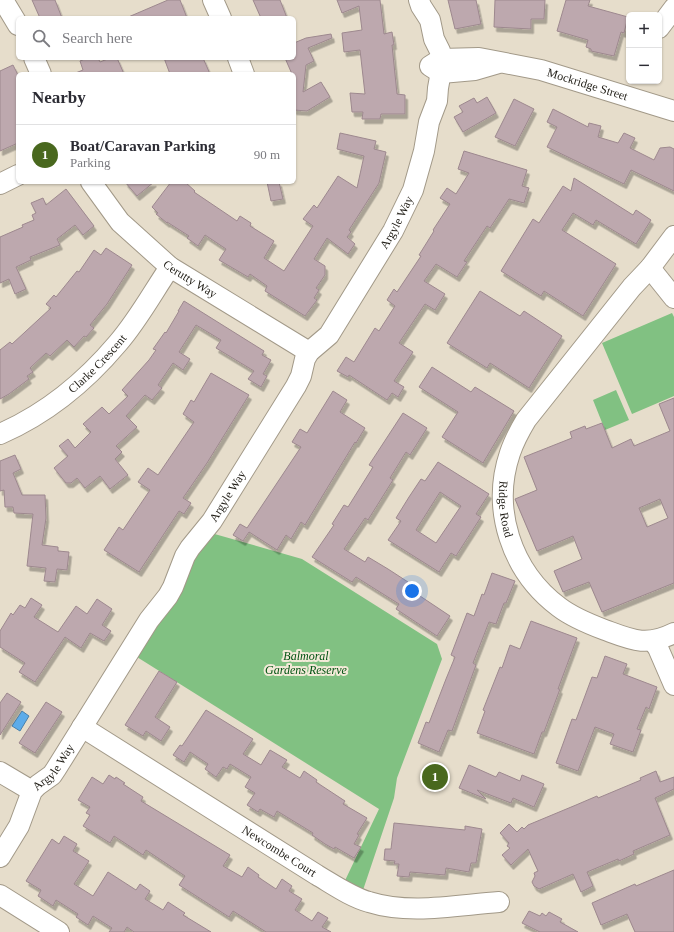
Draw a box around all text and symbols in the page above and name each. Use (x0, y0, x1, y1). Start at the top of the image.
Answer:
map controls (626, 12, 662, 84)
button: + (626, 12, 662, 48)
search box (16, 16, 296, 60)
icon: search (30, 27, 52, 49)
text: Search here (62, 30, 132, 46)
button: − (626, 48, 662, 84)
street label: Mockridge Street (545, 65, 630, 104)
text: Nearby (32, 88, 86, 107)
text: Boat/Caravan Parking (70, 138, 215, 154)
text: 1 (42, 147, 48, 162)
text: 90 m (254, 147, 280, 162)
text: Parking (70, 155, 110, 170)
street label: Argyle Way (377, 194, 416, 251)
street label: Cerutty Way (160, 257, 219, 301)
street label: Clarke Crescent (65, 331, 130, 396)
street label: Argyle Way (206, 468, 249, 524)
street label: Ridge Road (496, 480, 516, 539)
your location (402, 581, 422, 601)
park label: Balmoral Gardens Reserve (265, 649, 348, 677)
street label: Argyle Way (30, 741, 77, 793)
pin: 1 (422, 762, 448, 792)
street label: Newcombe Court (239, 823, 319, 880)

